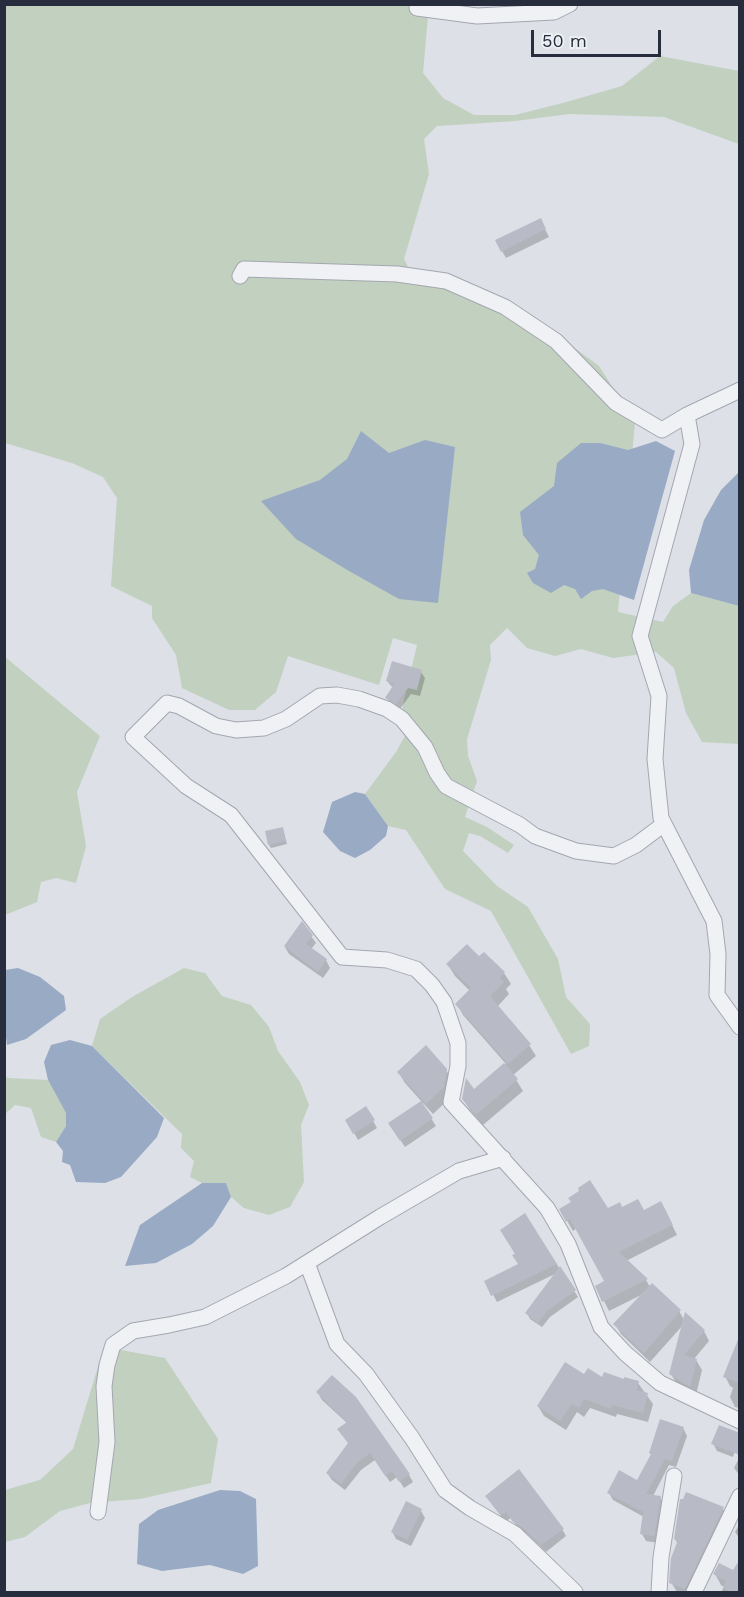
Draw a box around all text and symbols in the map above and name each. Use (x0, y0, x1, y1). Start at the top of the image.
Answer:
scale bar (534, 18, 664, 56)
text: 50 m (542, 30, 587, 51)

